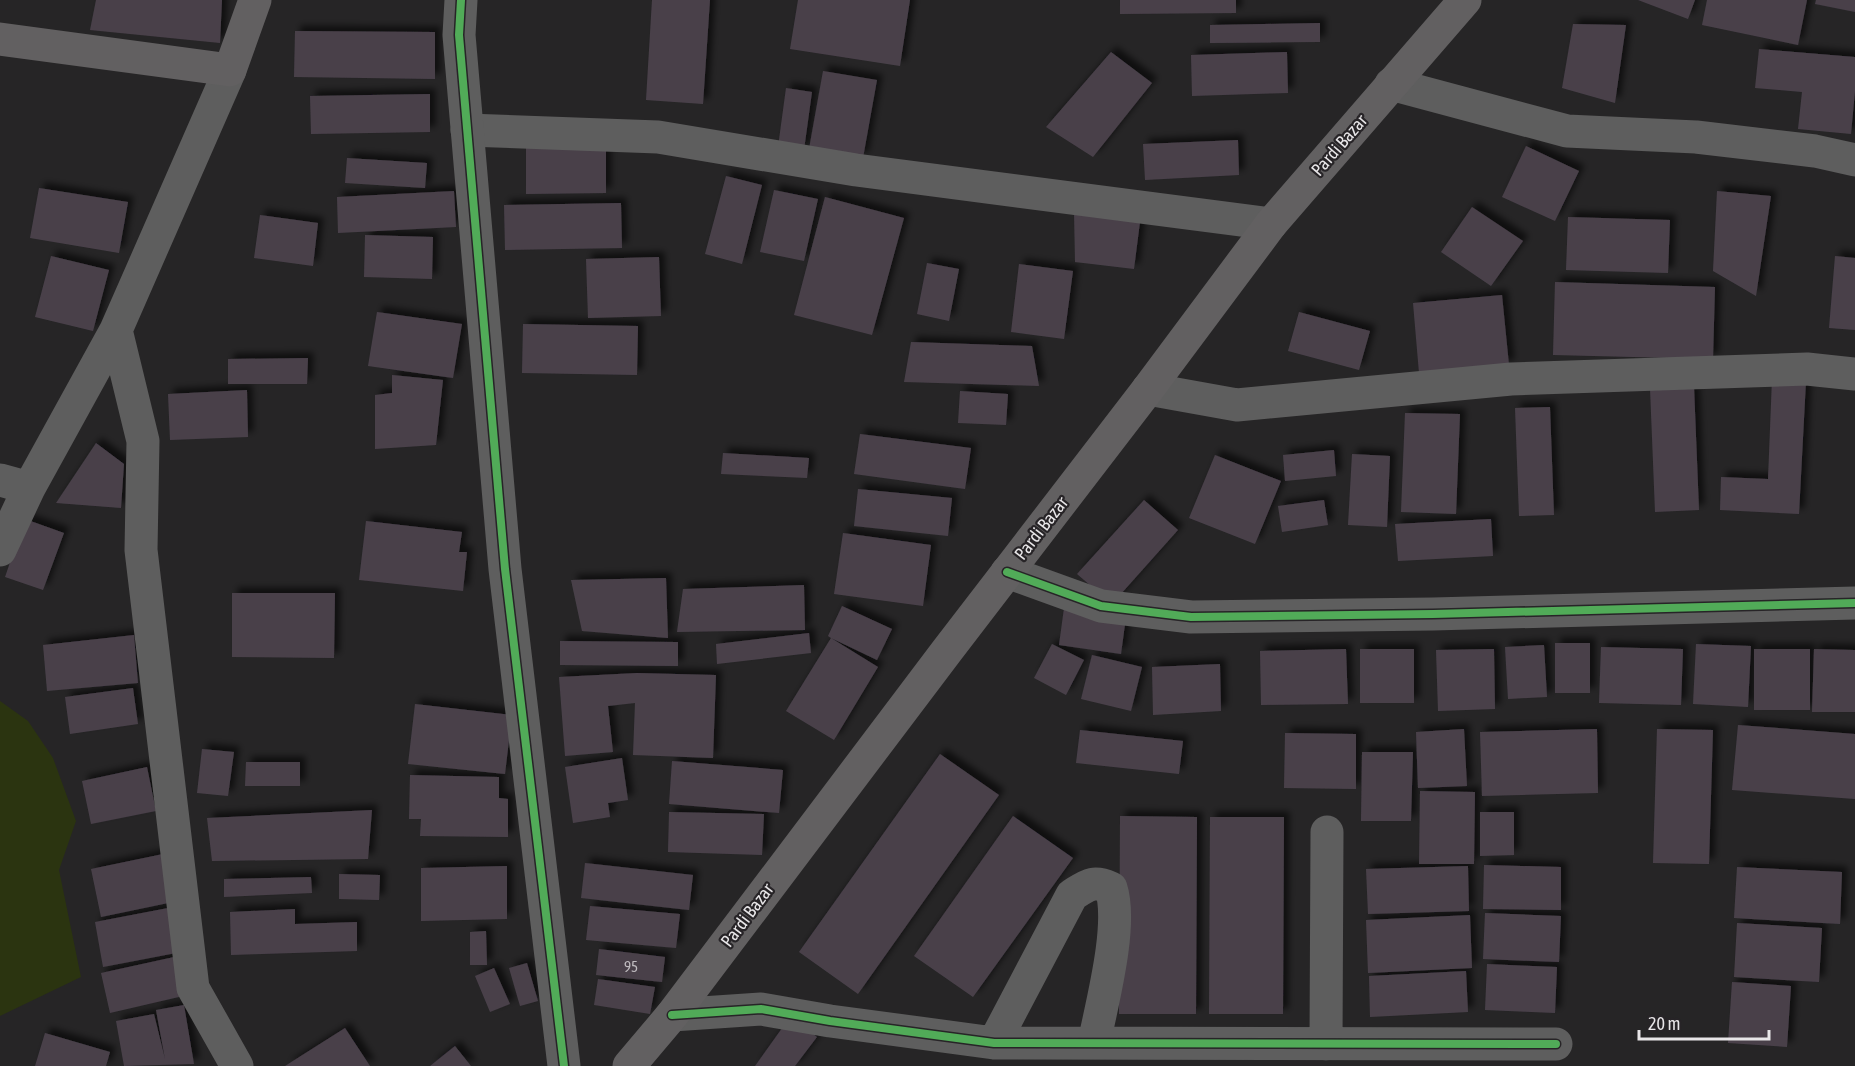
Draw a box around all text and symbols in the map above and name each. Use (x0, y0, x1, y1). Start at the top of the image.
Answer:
street label: Pardi Bazar (1307, 110, 1372, 180)
street label: Pardi Bazar (1010, 492, 1073, 564)
street label: Pardi Bazar (716, 878, 778, 951)
house number: 95 (624, 958, 638, 975)
scale bar (1639, 1003, 1770, 1041)
text: 20 m (1648, 1013, 1680, 1034)

